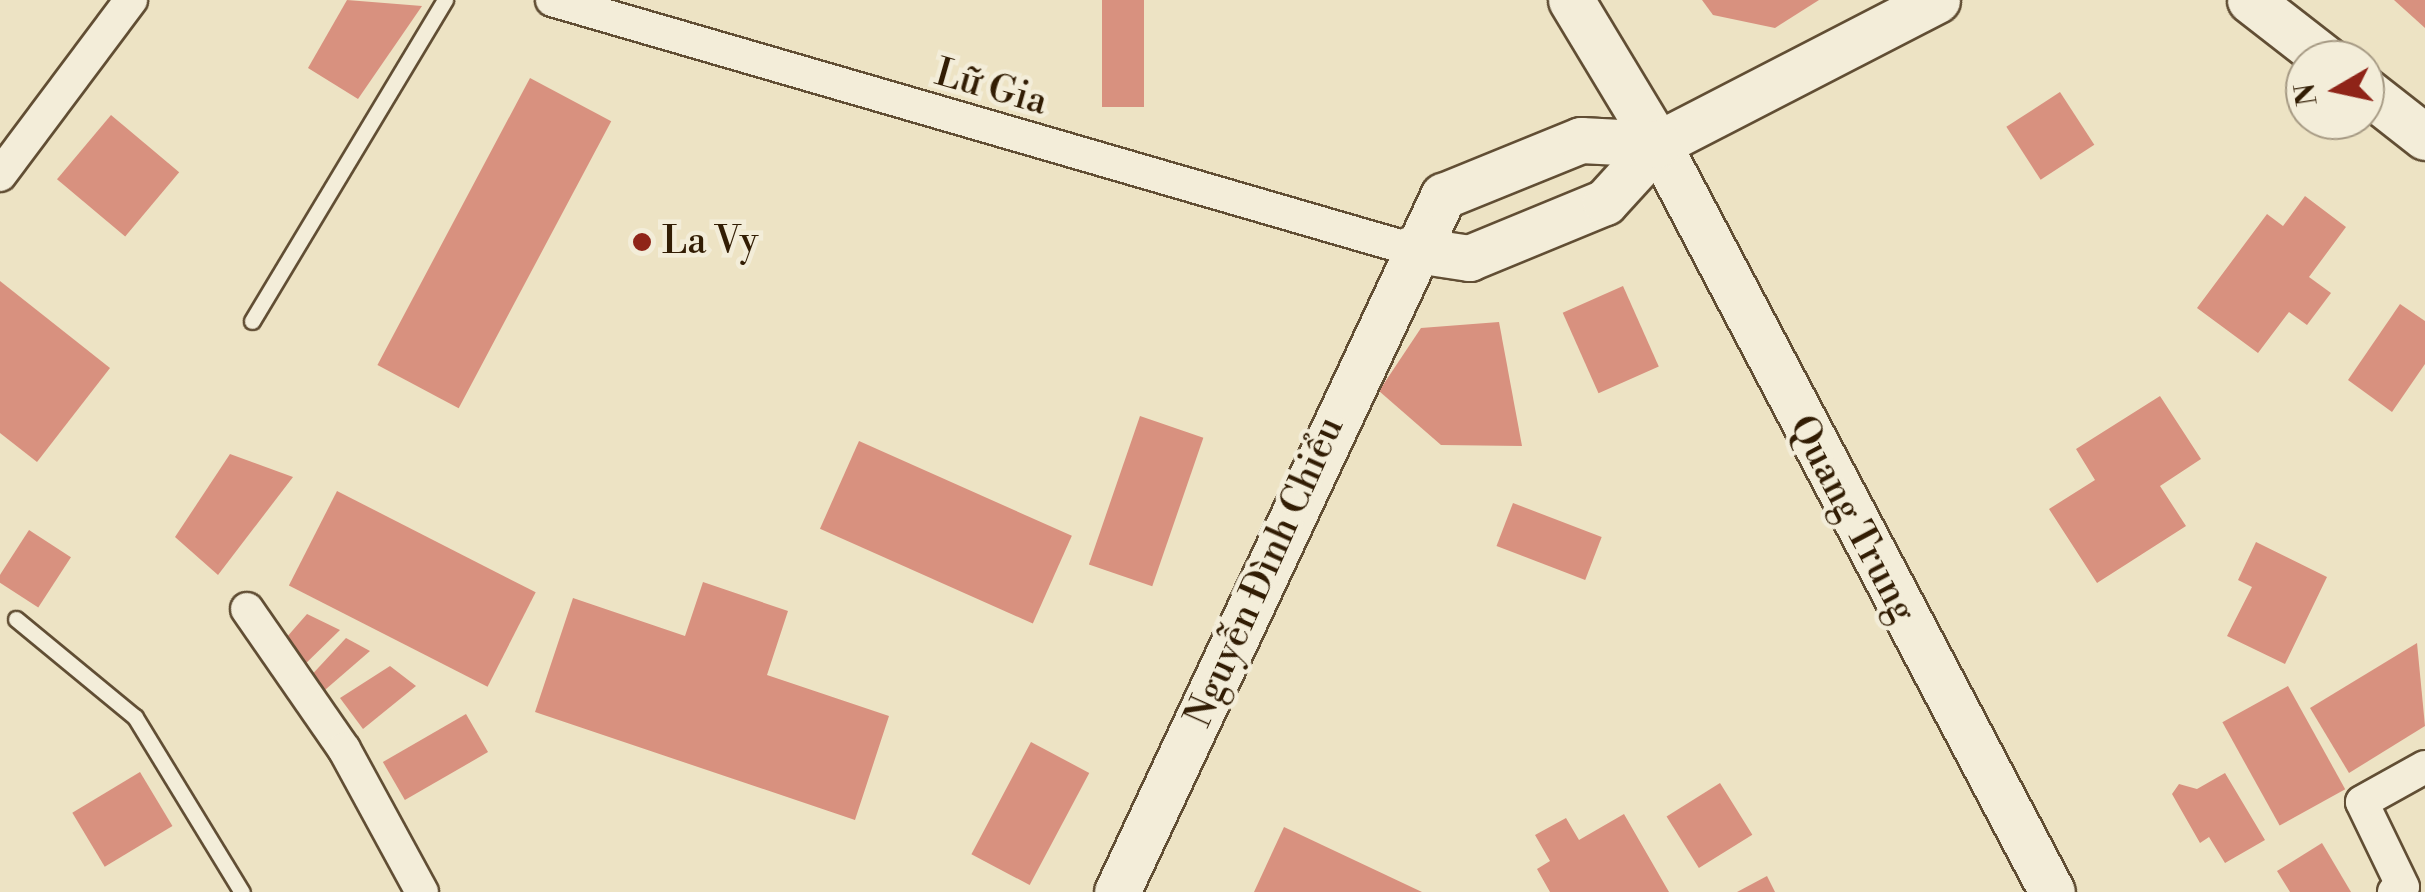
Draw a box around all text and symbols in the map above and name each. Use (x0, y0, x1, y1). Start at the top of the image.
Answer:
north arrow (2285, 40, 2385, 140)
street label: Lữ Gia (930, 50, 1052, 126)
text: N (2288, 81, 2326, 108)
place label: La Vy (662, 219, 758, 265)
marker: La Vy (631, 231, 653, 253)
street label: Quang Trung (1779, 408, 1925, 630)
street label: Nguyễn Đình Chiểu (1176, 410, 1354, 734)

